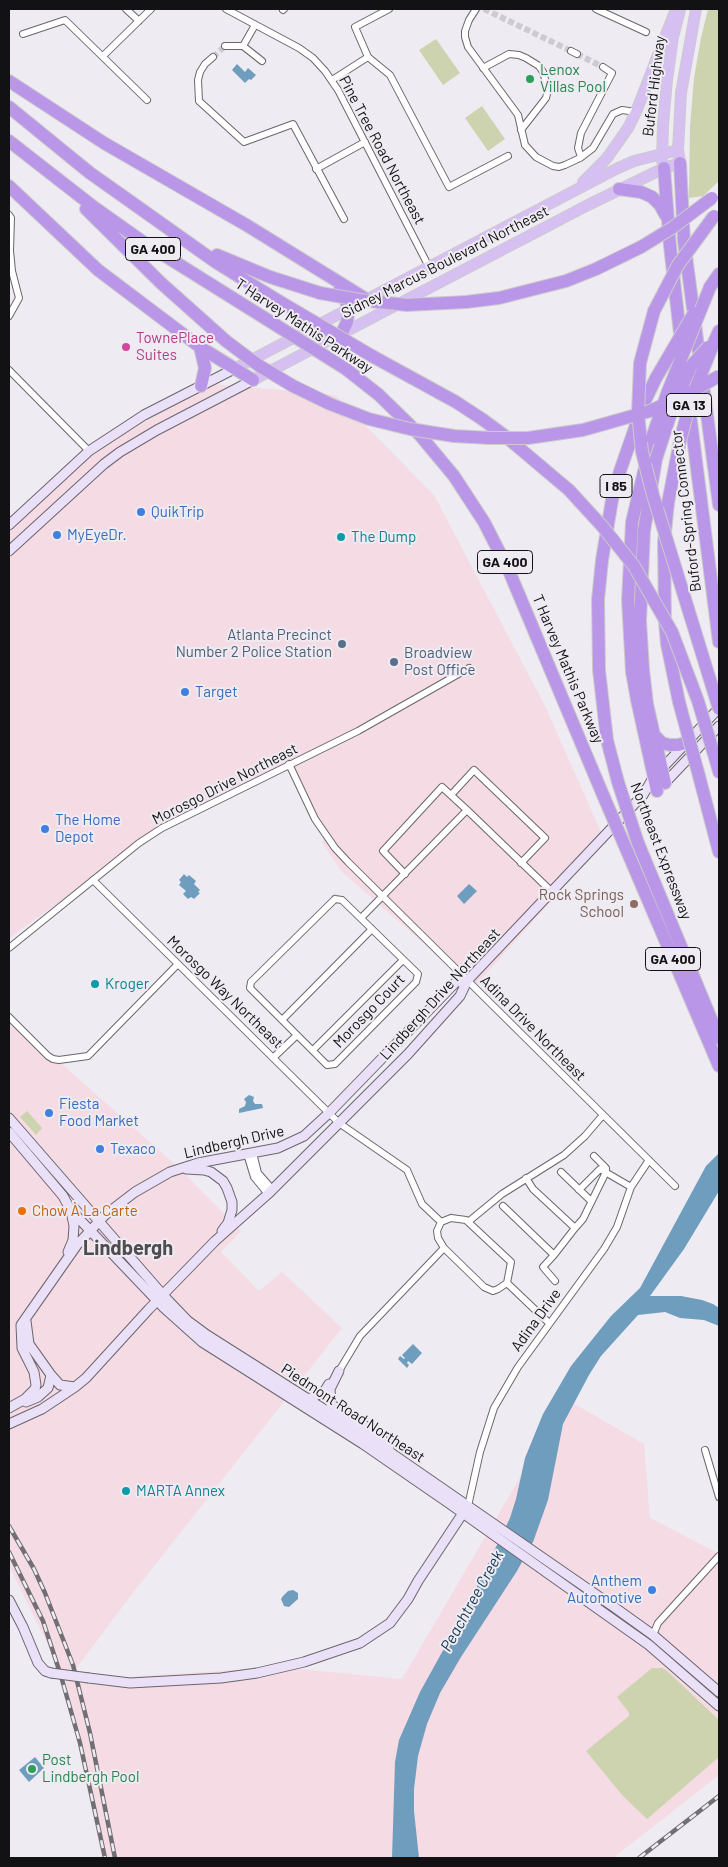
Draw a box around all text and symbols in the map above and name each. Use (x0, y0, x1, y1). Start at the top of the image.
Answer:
street label: Buford Highway (639, 35, 669, 137)
place label: Lenox Villas Pool (540, 61, 606, 96)
street label: Pine Tree Road Northeast (335, 73, 429, 227)
marker: Lenox Villas Pool (524, 73, 536, 85)
street label: Sidney Marcus Boulevard Northeast (338, 202, 552, 322)
road number: GA 400 (126, 238, 180, 260)
street label: T Harvey Mathis Parkway (232, 275, 376, 377)
place label: TownePlace Suites (136, 329, 214, 364)
marker: TownePlace Suites (120, 341, 132, 353)
road number: GA 13 (666, 394, 712, 416)
street label: Buford-Spring Connector (667, 429, 705, 593)
road number: I 85 (600, 474, 632, 498)
place label: QuikTrip (151, 503, 204, 521)
marker: QuikTrip (135, 506, 147, 518)
place label: MyEyeDr. (67, 526, 127, 544)
place label: The Dump (351, 528, 416, 546)
marker: MyEyeDr. (51, 529, 63, 541)
marker: The Dump (335, 531, 347, 543)
road number: GA 400 (478, 550, 532, 574)
street label: T Harvey Mathis Parkway (528, 592, 608, 746)
place label: Atlanta Precinct Number 2 Police Station (176, 626, 332, 661)
marker: Atlanta Precinct Number 2 Police Station (336, 638, 348, 650)
place label: Broadview Post Office (404, 644, 476, 679)
marker: Broadview Post Office (388, 656, 400, 668)
place label: Target (195, 683, 238, 701)
marker: Target (179, 686, 191, 698)
street label: Morosgo Drive Northeast (149, 739, 301, 829)
street label: Northeast Expressway (627, 780, 695, 922)
place label: The Home Depot (55, 811, 121, 846)
marker: The Home Depot (39, 823, 51, 835)
place label: Rock Springs School (539, 886, 624, 921)
marker: Rock Springs School (628, 898, 640, 910)
street label: Lindbergh Drive Northeast (376, 924, 504, 1064)
street label: Morosgo Way Northeast (163, 932, 287, 1052)
road number: GA 400 (646, 948, 700, 971)
street label: Morosgo Court (329, 970, 409, 1052)
street label: Adina Drive Northeast (477, 972, 589, 1084)
place label: Kroger (105, 975, 149, 993)
marker: Kroger (89, 978, 101, 990)
place label: Fiesta Food Market (59, 1095, 139, 1130)
marker: Fiesta Food Market (43, 1107, 55, 1119)
street label: Lindbergh Drive (182, 1122, 286, 1162)
place label: Texaco (110, 1140, 156, 1158)
marker: Texaco (94, 1143, 106, 1155)
place label: Chow À La Carte (32, 1202, 138, 1220)
marker: Chow À La Carte (16, 1205, 28, 1217)
district label: Lindbergh (83, 1236, 173, 1260)
street label: Adina Drive (507, 1285, 565, 1355)
street label: Piedmont Road Northeast (278, 1360, 428, 1466)
place label: MARTA Annex (136, 1482, 225, 1500)
marker: MARTA Annex (120, 1485, 132, 1497)
water label: Peachtree Creek (436, 1547, 508, 1655)
place label: Anthem Automotive (567, 1572, 642, 1607)
marker: Anthem Automotive (646, 1584, 658, 1596)
place label: Post Lindbergh Pool (42, 1751, 139, 1786)
marker: Post Lindbergh Pool (26, 1763, 38, 1775)

